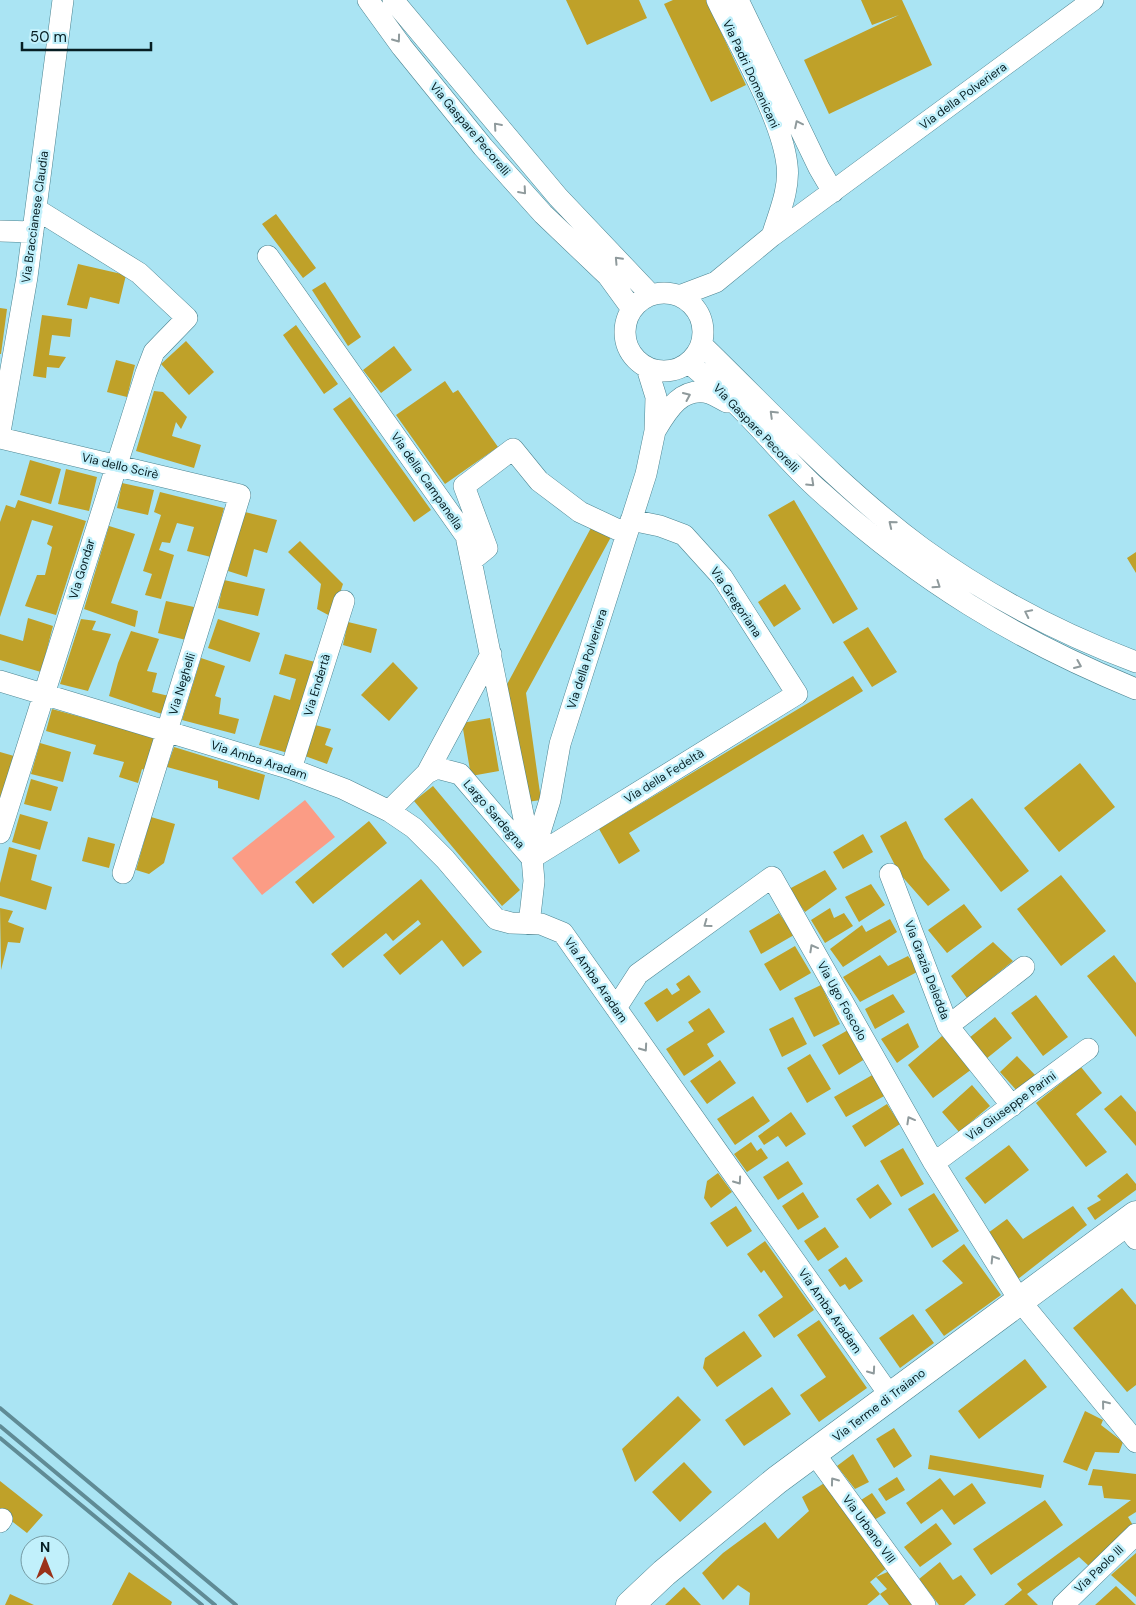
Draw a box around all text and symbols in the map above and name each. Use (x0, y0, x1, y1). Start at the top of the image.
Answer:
street label: Via Padri Domenicani (719, 17, 783, 131)
scale bar (22, 20, 151, 52)
text: 50 m (30, 27, 67, 47)
one-way arrow (390, 34, 400, 43)
street label: Via della Polveriera (916, 59, 1010, 133)
street label: Via Gaspare Pecorelli (426, 79, 514, 179)
one-way arrow (794, 120, 804, 129)
one-way arrow (494, 123, 503, 132)
street label: Via Braccianese Claudia (18, 150, 52, 284)
one-way arrow (517, 185, 526, 194)
one-way arrow (615, 256, 624, 265)
street label: Via Gaspare Pecorelli (710, 380, 803, 476)
one-way arrow (681, 392, 690, 402)
one-way arrow (769, 411, 778, 420)
street label: Via della Campanella (387, 429, 467, 533)
street label: Via dello Scirè (80, 449, 160, 483)
one-way arrow (805, 477, 814, 486)
one-way arrow (889, 521, 898, 529)
street label: Via Gondar (65, 536, 99, 601)
street label: Via Gregoriana (707, 564, 765, 640)
one-way arrow (931, 579, 941, 588)
street label: Via della Polveriera (563, 607, 611, 711)
one-way arrow (1024, 609, 1033, 619)
street label: Via Neghelli (165, 651, 199, 717)
street label: Via Endertà (300, 652, 334, 718)
one-way arrow (1073, 658, 1082, 669)
street label: Via Amba Aradam (209, 737, 309, 783)
street label: Via della Fedeltà (621, 745, 707, 807)
street label: Largo Sardegna (460, 776, 528, 852)
street label: Via Grazia Deledda (901, 918, 953, 1022)
one-way arrow (704, 919, 713, 927)
street label: Via Amba Aradam (561, 934, 631, 1026)
one-way arrow (809, 945, 819, 954)
street label: Via Ugo Foscolo (814, 958, 870, 1044)
one-way arrow (638, 1042, 647, 1052)
street label: Via Giuseppe Parini (963, 1068, 1059, 1144)
one-way arrow (906, 1117, 916, 1126)
one-way arrow (732, 1175, 741, 1184)
one-way arrow (991, 1256, 1000, 1265)
street label: Via Amba Aradam (795, 1265, 865, 1357)
street label: Via Terme di Traiano (829, 1365, 929, 1445)
one-way arrow (866, 1365, 875, 1374)
one-way arrow (1102, 1401, 1111, 1410)
one-way arrow (831, 1477, 840, 1487)
street label: Via Urbano VIII (839, 1492, 899, 1566)
north arrow (20, 1535, 70, 1585)
text: N (40, 1538, 50, 1556)
street label: Via Paolo III (1071, 1542, 1127, 1596)

